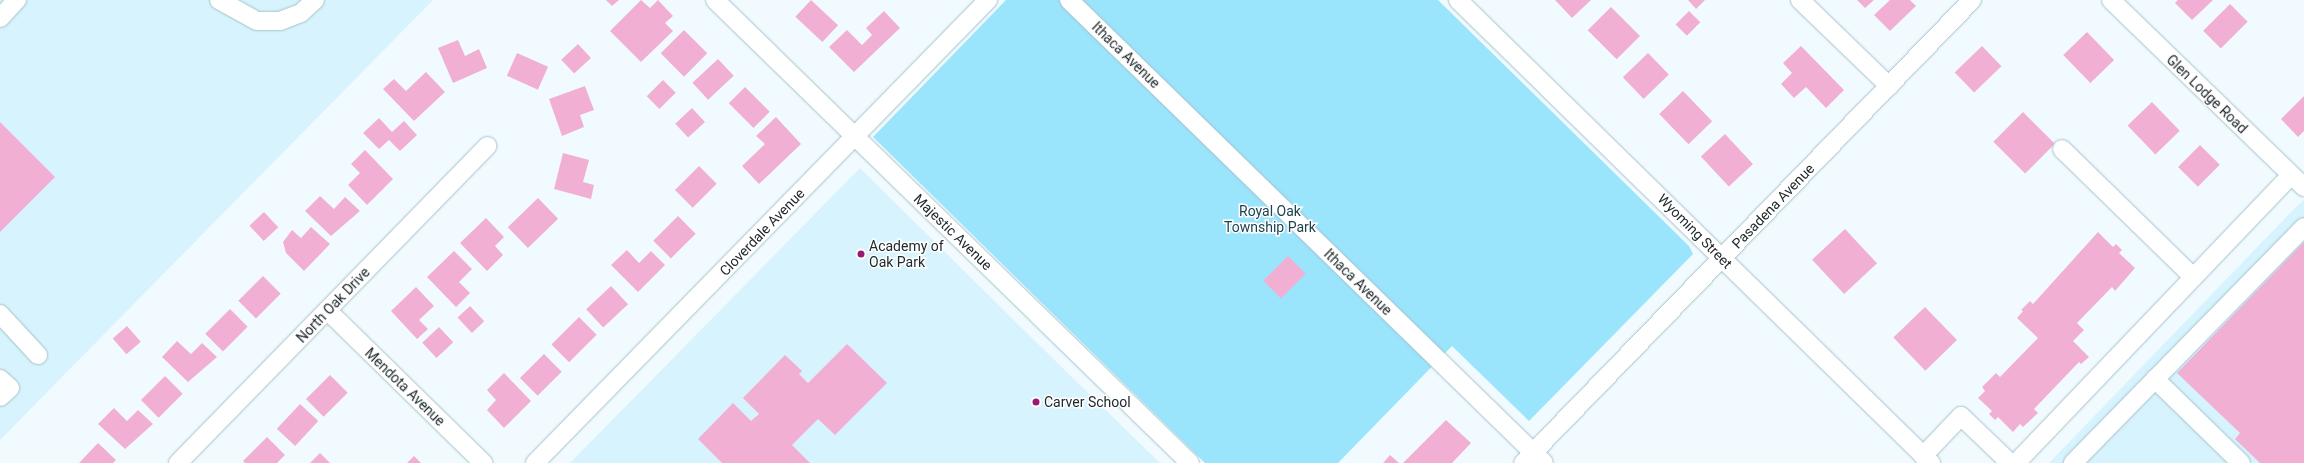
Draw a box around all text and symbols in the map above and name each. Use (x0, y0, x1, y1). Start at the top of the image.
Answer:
street label: Ithaca Avenue (1089, 18, 1163, 92)
street label: Glen Lodge Road (2163, 51, 2251, 137)
street label: Pasadena Avenue (1728, 160, 1818, 252)
street label: Cloverdale Avenue (716, 185, 808, 279)
street label: Majestic Avenue (910, 190, 996, 274)
street label: Wyoming Street (1654, 190, 1736, 272)
park label: Royal Oak Township Park (1224, 203, 1316, 236)
place label: Academy of Oak Park (869, 238, 944, 270)
street label: Ithaca Avenue (1321, 245, 1395, 319)
marker: Academy of Oak Park (856, 249, 866, 259)
street label: North Oak Drive (293, 264, 373, 346)
street label: Mendota Avenue (362, 345, 448, 429)
place label: Carver School (1044, 394, 1131, 410)
marker: Carver School (1031, 397, 1041, 407)

